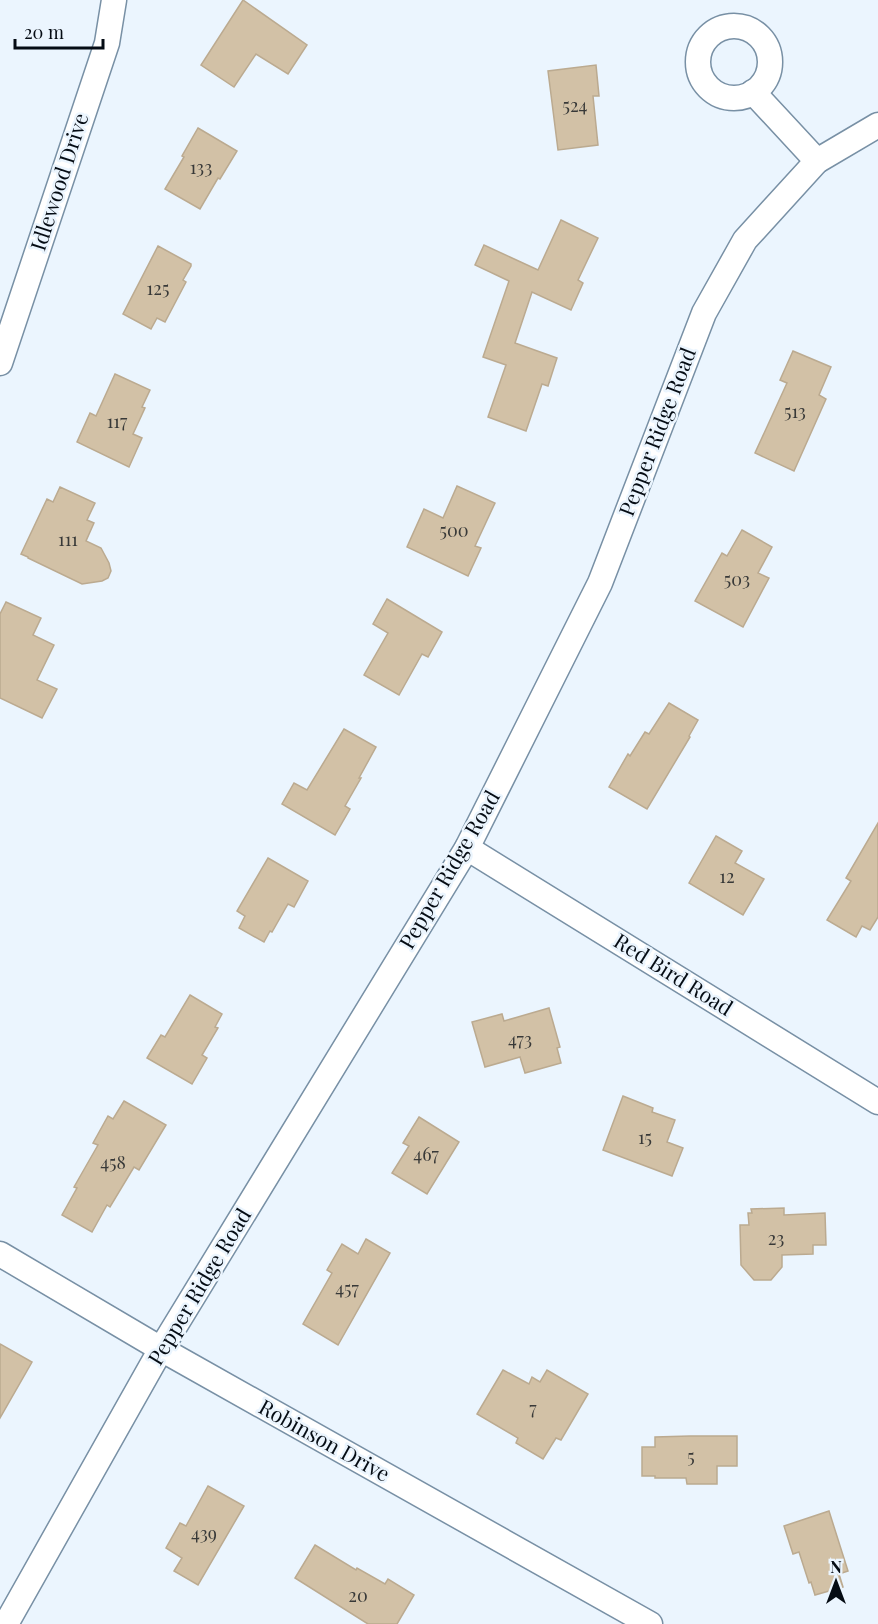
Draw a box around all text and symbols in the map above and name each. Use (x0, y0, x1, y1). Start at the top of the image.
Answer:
scale bar (15, 12, 104, 50)
text: 20 m (24, 20, 64, 44)
house number: 524 (563, 93, 588, 117)
street label: Idlewood Drive (23, 109, 94, 254)
house number: 133 (190, 155, 212, 179)
house number: 125 (147, 276, 169, 300)
street label: Pepper Ridge Road (611, 343, 701, 520)
house number: 513 (784, 399, 806, 423)
house number: 117 (107, 409, 128, 433)
house number: 500 (439, 518, 469, 542)
house number: 111 (58, 527, 78, 551)
house number: 503 (724, 567, 750, 591)
street label: Pepper Ridge Road (392, 785, 505, 953)
house number: 12 (719, 864, 735, 888)
street label: Red Bird Road (609, 926, 739, 1021)
house number: 473 (508, 1027, 532, 1051)
house number: 15 (638, 1125, 652, 1149)
house number: 467 (413, 1142, 439, 1166)
house number: 458 (100, 1150, 126, 1174)
street label: Pepper Ridge Road (140, 1202, 256, 1370)
house number: 23 (768, 1226, 784, 1250)
house number: 457 (335, 1276, 360, 1300)
street label: Robinson Drive (254, 1392, 395, 1487)
house number: 7 (529, 1396, 537, 1420)
house number: 5 (687, 1444, 695, 1468)
house number: 439 (191, 1521, 217, 1545)
north arrow (806, 1552, 866, 1612)
text: N (830, 1556, 842, 1577)
house number: 20 (348, 1583, 368, 1607)

